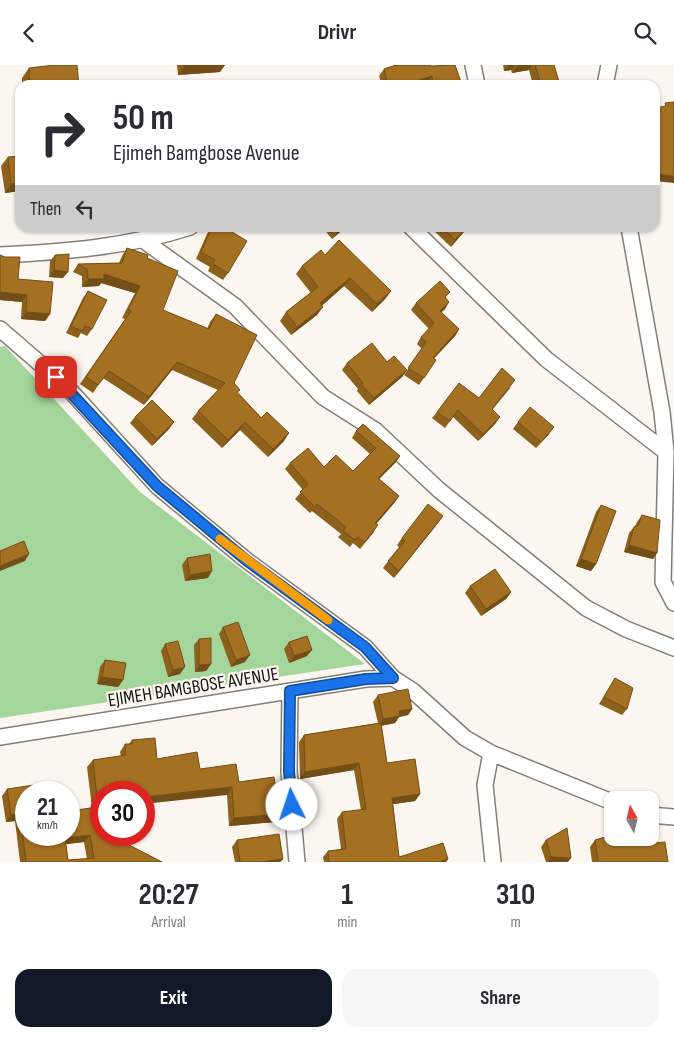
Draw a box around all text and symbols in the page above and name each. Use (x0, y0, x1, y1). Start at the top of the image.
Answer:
icon: back (15, 19, 43, 47)
text: Drivr (318, 19, 356, 46)
icon: search (631, 19, 659, 47)
text: 50 m (113, 97, 174, 140)
icon: right (30, 100, 95, 165)
text: Ejimeh Bamgbose Avenue (113, 140, 300, 167)
icon: left (71, 195, 99, 223)
text: Then (30, 198, 61, 221)
pin (35, 356, 77, 398)
icon: arrive (42, 363, 70, 391)
street label: EJIMEH BAMGBOSE AVENUE (106, 663, 280, 712)
position arrow (265, 778, 317, 830)
speed limit sign: 30 (90, 781, 155, 846)
north arrow (604, 791, 659, 846)
map controls (604, 791, 659, 846)
text: 21 (37, 792, 58, 823)
text: km/h (37, 818, 58, 833)
text: 20:27 (139, 877, 199, 913)
text: 1 (341, 877, 353, 913)
text: 310 (496, 877, 535, 913)
text: Arrival (151, 913, 186, 932)
text: min (337, 913, 357, 932)
text: m (510, 913, 521, 932)
button: Exit (15, 969, 332, 1027)
button: Share (342, 969, 659, 1027)

